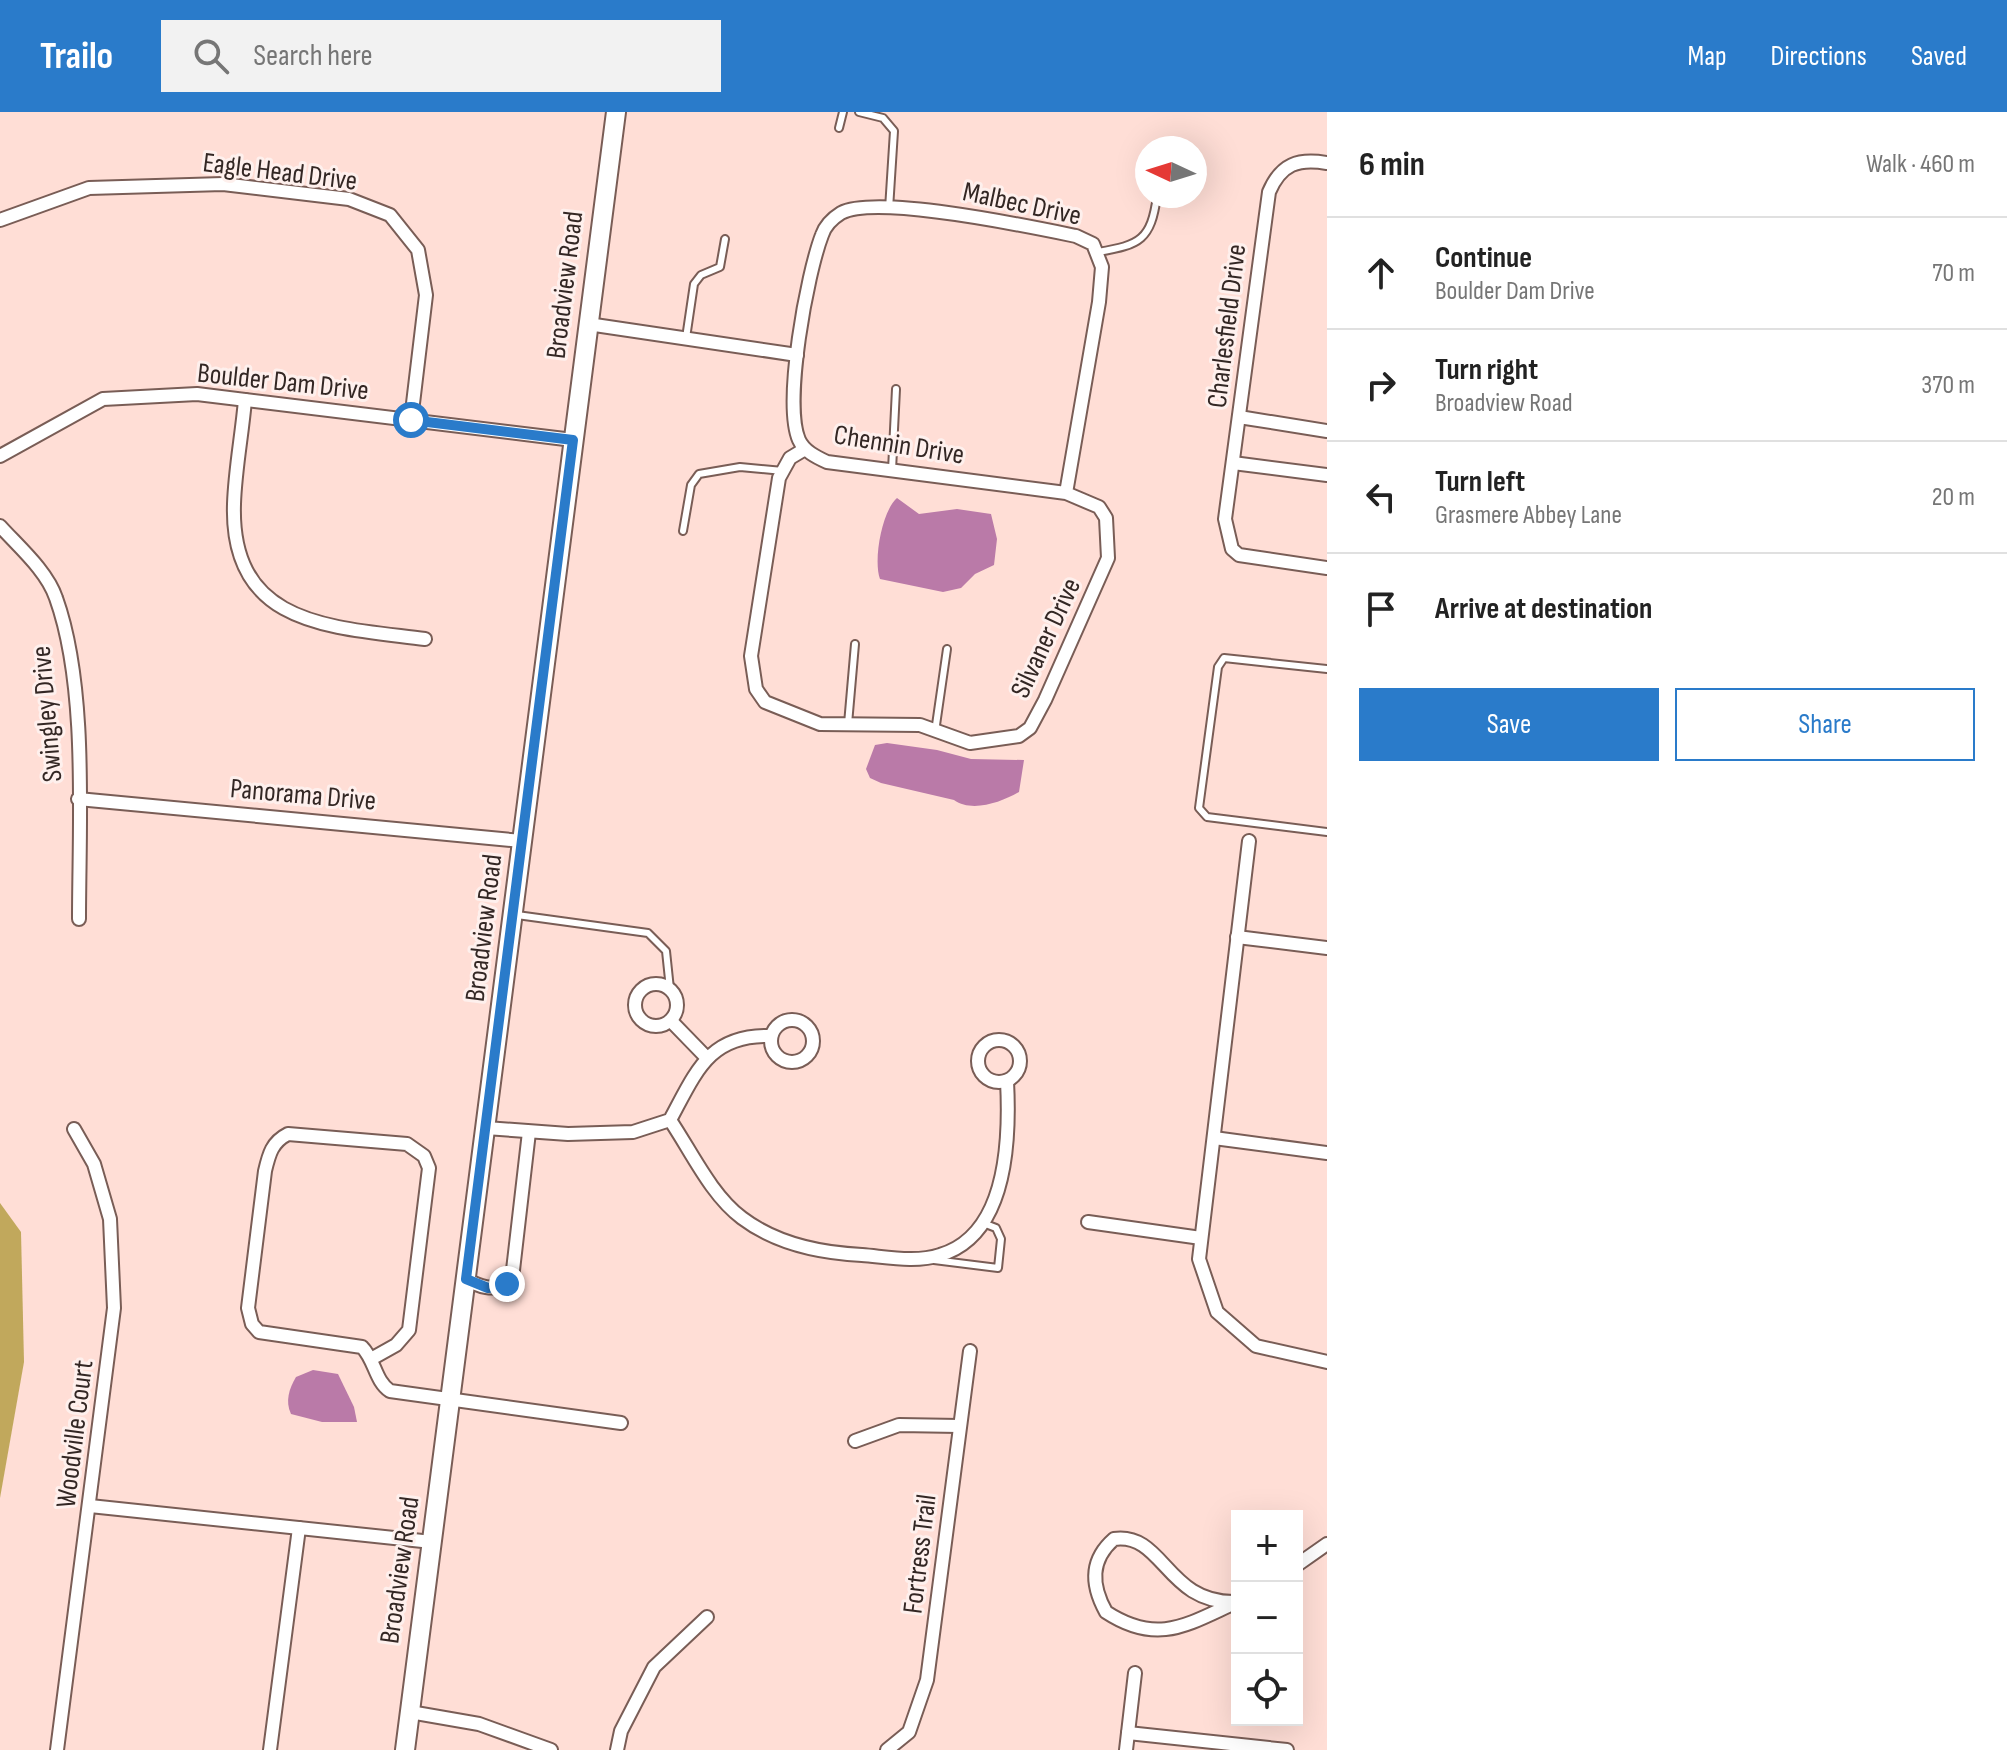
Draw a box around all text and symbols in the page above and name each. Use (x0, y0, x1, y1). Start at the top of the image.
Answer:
search box (161, 20, 721, 92)
text: Trailo (40, 34, 113, 79)
icon: search (189, 34, 233, 78)
text: Search here (253, 38, 372, 74)
text: Map (1688, 40, 1727, 73)
text: Directions (1771, 40, 1867, 73)
text: Saved (1911, 40, 1967, 73)
north arrow (1135, 136, 1207, 208)
text: 6 min (1359, 144, 1425, 185)
street label: Eagle Head Drive (201, 146, 359, 198)
text: Walk · 460 m (1866, 149, 1975, 180)
street label: Malbec Drive (960, 175, 1084, 233)
street label: Broadview Road (540, 209, 590, 361)
text: Continue (1435, 240, 1532, 276)
street label: Charlesfield Drive (1201, 242, 1253, 410)
icon: ahead (1359, 251, 1403, 295)
text: 70 m (1932, 258, 1975, 289)
text: Boulder Dam Drive (1435, 276, 1595, 307)
text: Turn right (1435, 352, 1538, 388)
street label: Boulder Dam Drive (196, 357, 370, 407)
icon: right (1359, 363, 1403, 407)
text: 370 m (1921, 370, 1975, 401)
text: Broadview Road (1435, 388, 1573, 419)
route start (393, 402, 429, 438)
street label: Chennin Drive (832, 418, 966, 472)
text: Turn left (1435, 464, 1525, 500)
icon: left (1359, 475, 1403, 519)
text: 20 m (1932, 482, 1975, 513)
text: Grasmere Abbey Lane (1435, 500, 1622, 531)
street label: Silvaner Drive (1004, 573, 1088, 703)
icon: arrive (1359, 587, 1403, 631)
text: Arrive at destination (1435, 591, 1652, 627)
street label: Swingley Drive (25, 645, 69, 783)
button: Save (1359, 688, 1659, 761)
button: Share (1675, 688, 1975, 761)
street label: Panorama Drive (229, 772, 377, 818)
street label: Broadview Road (459, 852, 509, 1004)
route end (489, 1266, 525, 1302)
street label: Woodville Court (50, 1358, 100, 1510)
street label: Fortress Trail (896, 1492, 944, 1616)
street label: Broadview Road (373, 1494, 427, 1646)
map controls (1231, 1510, 1303, 1726)
button: + (1231, 1510, 1303, 1582)
button: − (1231, 1582, 1303, 1654)
button: locate (1231, 1654, 1303, 1726)

